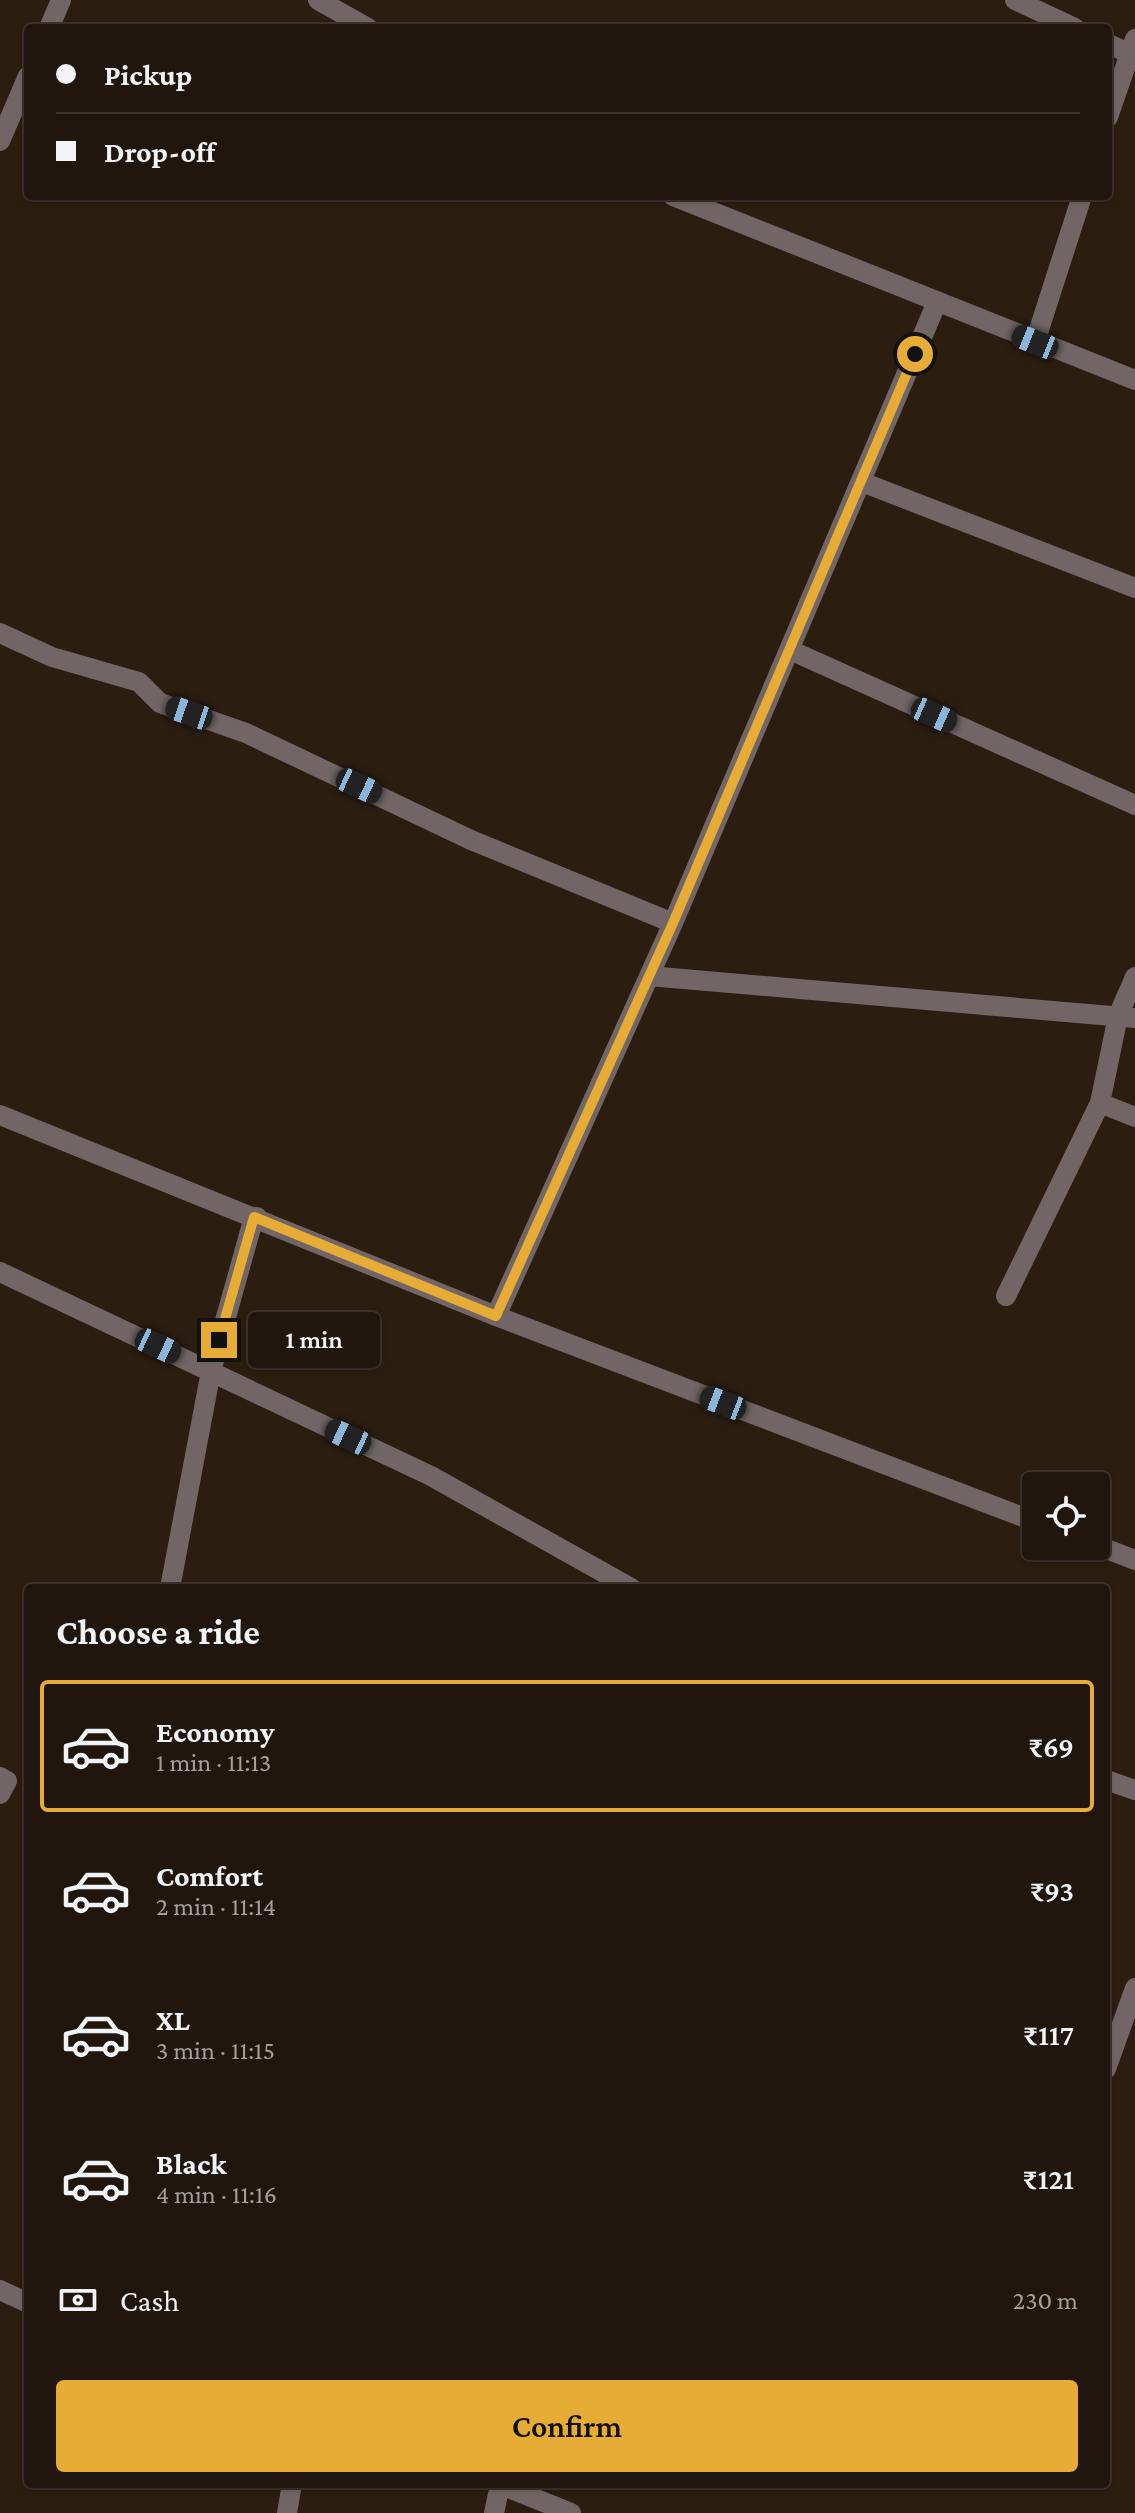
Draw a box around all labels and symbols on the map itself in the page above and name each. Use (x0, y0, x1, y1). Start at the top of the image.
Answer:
car (1008, 322, 1062, 362)
route start (897, 336, 933, 372)
car (162, 694, 216, 732)
car (907, 694, 961, 736)
car (332, 765, 386, 807)
callout: 1 min (247, 1312, 379, 1368)
route end (201, 1322, 237, 1358)
car (131, 1325, 185, 1367)
car (696, 1383, 750, 1423)
car (321, 1416, 375, 1458)

